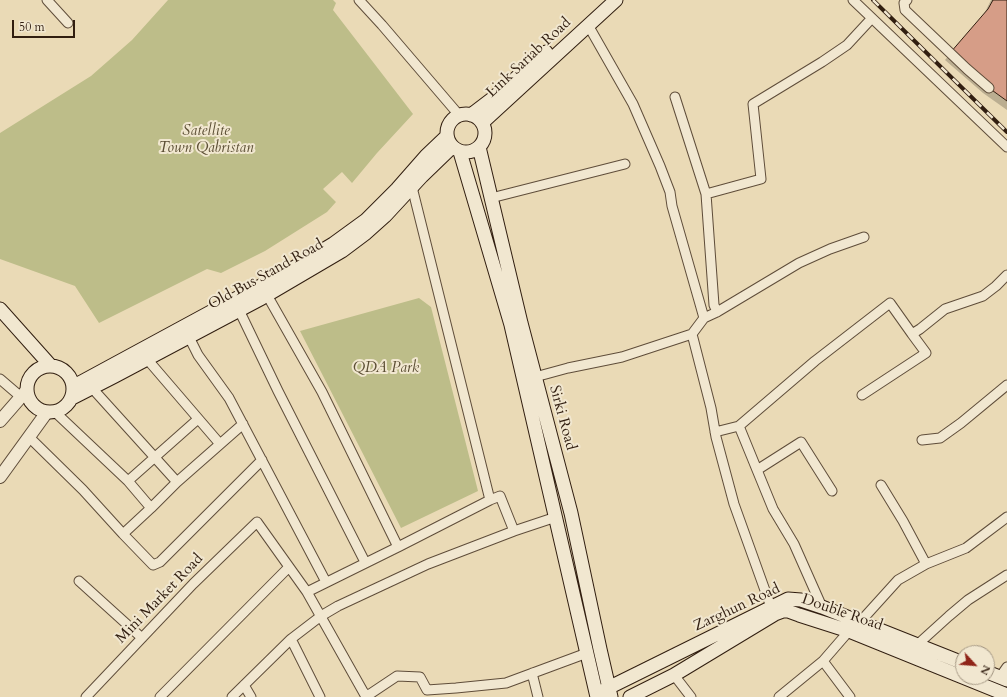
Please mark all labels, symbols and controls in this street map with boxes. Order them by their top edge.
scale bar [14,12,77,38]
street label: Link Sariab Road [483,14,575,102]
text: 50 m [19,19,45,35]
park label: Satellite Town Qabristan [158,123,254,158]
street label: Old Bus Stand Road [205,236,327,314]
park label: QDA Park [353,360,419,378]
street label: Sirki Road [545,384,579,452]
street label: Mini Market Road [113,550,207,648]
street label: Zarghun Road [691,580,783,636]
street label: Double Road [799,591,885,635]
north arrow [955,645,995,685]
text: N [977,662,994,678]

